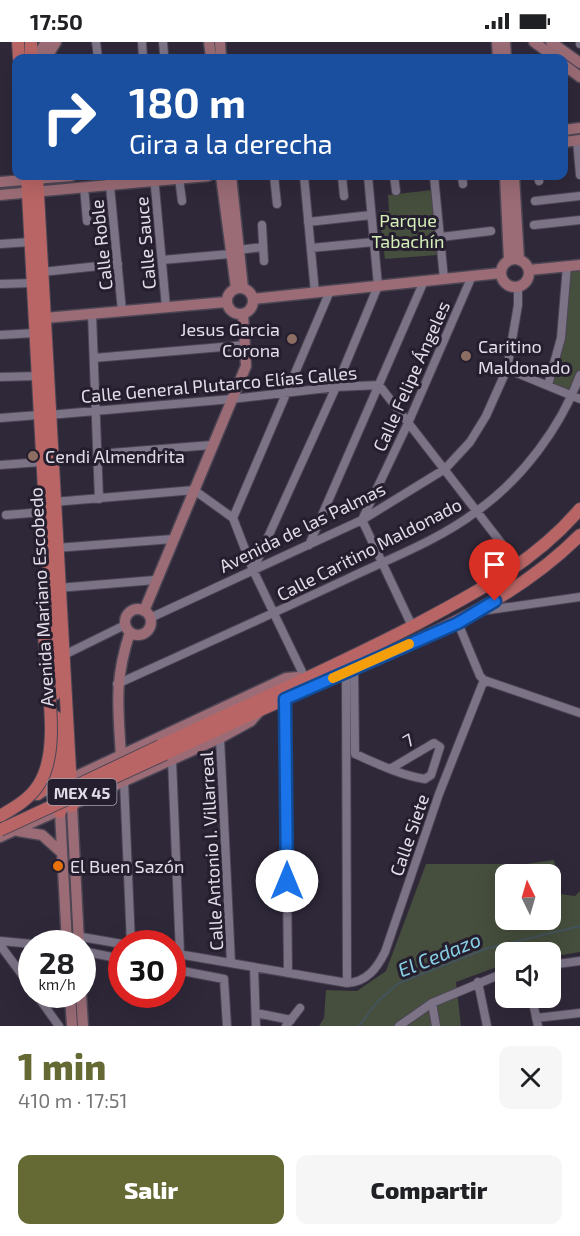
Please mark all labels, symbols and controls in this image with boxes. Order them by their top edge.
text: 17:50 [30,8,83,34]
text: 180 m [129,76,246,126]
icon: right [30,78,108,156]
text: Gira a la derecha [129,127,333,159]
street label: Calle Sauce [130,196,160,290]
street label: Calle Roble [85,199,117,291]
park label: Parque Tabachín [372,209,445,252]
street label: Calle Felipe Ángeles [368,297,454,455]
place label: Jesus Garcia Corona [180,318,280,361]
marker: Jesus Garcia Corona [285,332,299,346]
place label: Caritino Maldonado [478,335,570,378]
marker: Caritino Maldonado [459,349,473,363]
street label: Calle General Plutarco Elías Calles [80,361,358,407]
place label: Cendi Almendrita [45,445,185,467]
marker: Cendi Almendrita [26,449,40,463]
street label: Avenida de las Palmas [215,477,389,577]
street label: Avenida Mariano Escobedo [24,487,58,707]
street label: Calle Caritino Maldonado [273,493,465,605]
pin [469,539,520,601]
icon: arrive [478,548,511,581]
street label: 7 [398,728,418,752]
street label: Calle Antonio I. Villarreal [195,750,227,951]
road number: MEX 45 [48,779,116,805]
street label: Calle Siete [385,791,433,879]
position arrow [255,849,319,913]
place label: El Buen Sazón [70,855,184,877]
marker: El Buen Sazón [51,859,65,873]
north arrow [495,864,561,930]
map controls [495,864,561,1008]
water label: El Cedazo [394,927,484,981]
speed limit sign: 30 [108,930,186,1008]
button: sound [495,942,561,1008]
text: 28 [39,944,75,980]
text: km/h [38,975,76,993]
text: 1 min [18,1044,106,1087]
button: close [499,1046,562,1109]
text: 410 m · 17:51 [18,1088,128,1112]
button: Salir [18,1155,284,1224]
button: Compartir [296,1155,562,1224]

